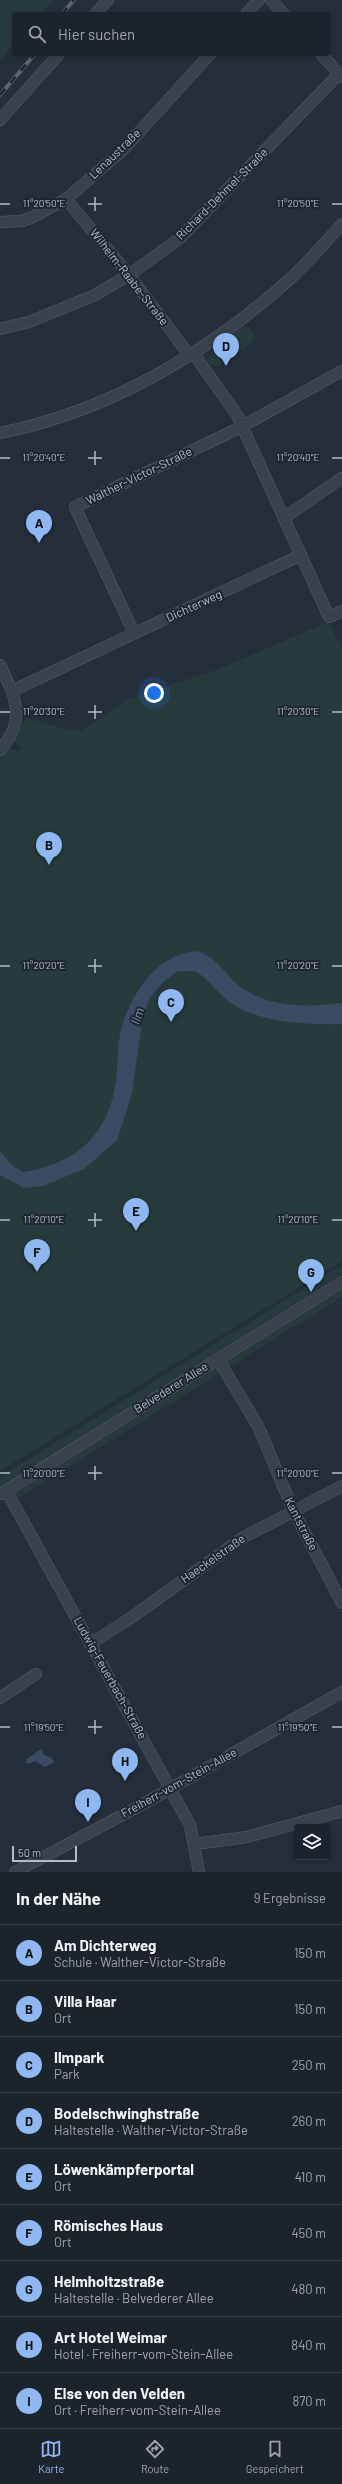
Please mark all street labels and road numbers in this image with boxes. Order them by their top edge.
street label: Lenaustraße [86,125,143,181]
street label: Richard-Dehmel-Straße [173,145,270,242]
street label: Wilhelm-Raabe-Straße [88,225,172,327]
street label: Walther-Victor-Straße [83,443,194,507]
street label: Dichterweg [164,586,224,624]
street label: Belvederer Allee [131,1359,210,1416]
street label: Kantstraße [282,1495,321,1553]
street label: Haeckelstraße [178,1531,247,1585]
street label: Ludwig-Feuerbach-Straße [71,1614,150,1741]
street label: Freiherr-vom-Stein-Allee [118,1744,239,1820]

